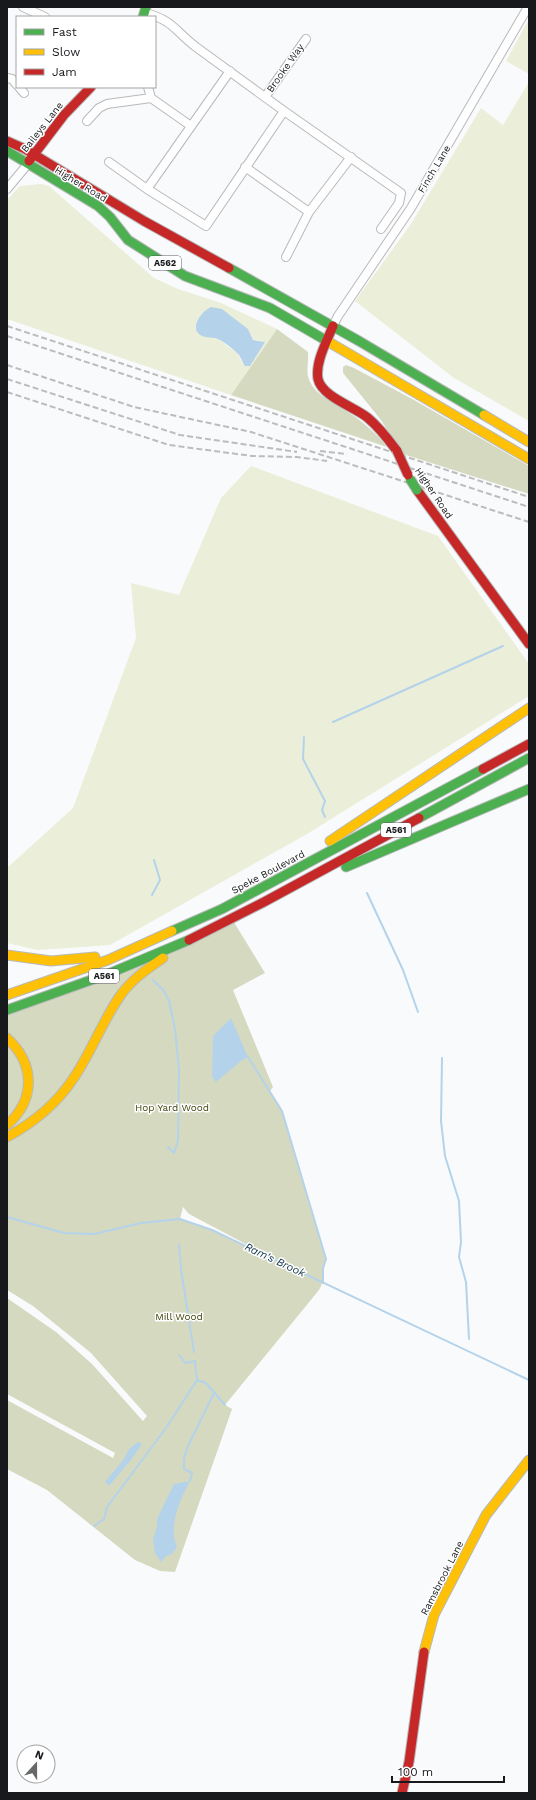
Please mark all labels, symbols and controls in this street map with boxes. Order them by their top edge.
legend [16,16,156,88]
text: Fast [52,25,77,39]
street label: Brooke Way [264,41,306,94]
text: Slow [52,45,80,59]
text: Jam [52,65,77,79]
street label: Baileys Lane [19,99,65,154]
street label: Finch Lane [415,143,453,195]
street label: Higher Road [53,164,109,204]
road number: A562 [149,256,181,270]
street label: Higher Road [413,465,455,521]
road number: A561 [381,823,411,837]
street label: Speke Boulevard [229,848,307,896]
road number: A561 [89,969,119,983]
park label: Hop Yard Wood [135,1102,209,1113]
water label: Ram's Brook [243,1240,308,1280]
park label: Mill Wood [155,1311,203,1322]
street label: Ramsbrook Lane [419,1539,466,1617]
north arrow [16,1744,56,1784]
text: N [33,1748,46,1763]
scale bar [392,1758,504,1784]
text: 100 m [398,1765,433,1779]

